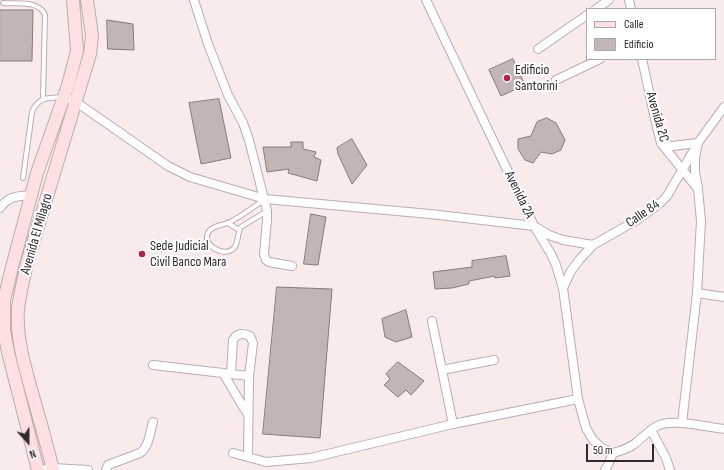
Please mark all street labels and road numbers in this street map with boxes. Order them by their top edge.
street label: Avenida 2C [642,90,672,144]
street label: Avenida 2A [500,169,538,221]
street label: Avenida El Milagro [17,192,57,276]
street label: Calle 84 [623,196,663,232]

